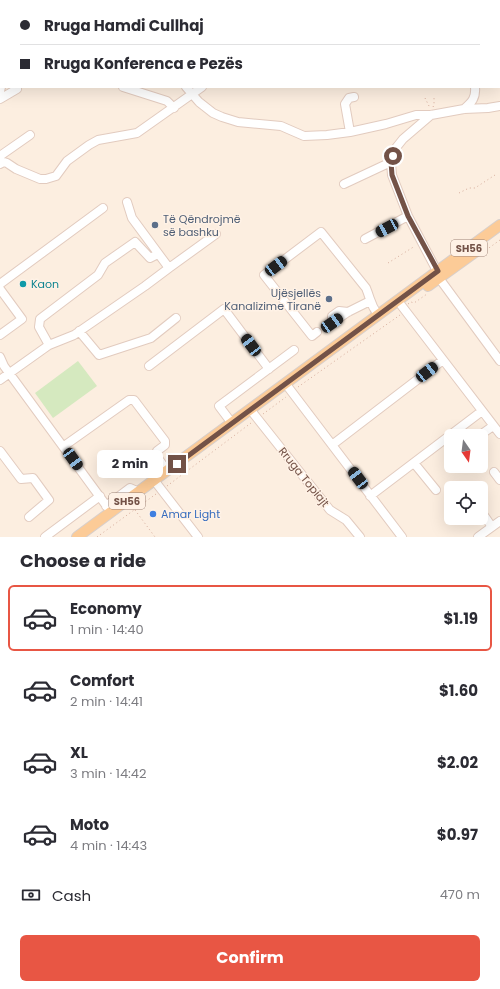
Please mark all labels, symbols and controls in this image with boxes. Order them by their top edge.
text: Rruga Hamdi Cullhaj [44,15,204,36]
text: Rruga Konferenca e Pezës [44,53,243,74]
route start [384,147,402,165]
place label: Të Qëndrojmë së bashku [163,211,241,240]
car [374,217,400,239]
marker: Të Qëndrojmë së bashku [150,220,160,230]
road number: SH56 [451,240,487,256]
car [263,254,289,278]
place label: Kaon [31,276,59,292]
marker: Kaon [18,279,28,289]
place label: Ujësjellës Kanalizime Tiranë [224,285,321,314]
marker: Ujësjellës Kanalizime Tiranë [324,294,334,304]
car [319,311,345,335]
car [239,332,263,358]
car [414,360,440,384]
north arrow [444,429,488,473]
map controls [444,429,488,525]
street label: Rruga Topiajt [275,444,333,510]
car [61,446,85,472]
callout: 2 min [97,450,163,478]
text: 2 min [112,454,148,473]
route end [168,455,186,473]
car [346,465,370,491]
button: locate [444,481,488,525]
road number: SH56 [109,493,145,509]
place label: Amar Light [161,506,220,522]
marker: Amar Light [148,509,158,519]
text: Choose a ride [20,548,146,573]
text: Economy [70,598,142,619]
icon: car [22,600,58,636]
text: $1.19 [443,608,478,629]
text: 1 min · 14:40 [70,620,144,639]
text: Comfort [70,670,134,691]
icon: car [22,672,58,708]
text: $1.60 [439,680,478,701]
text: 2 min · 14:41 [70,692,143,711]
text: XL [70,742,88,763]
icon: car [22,744,58,780]
text: $2.02 [437,752,478,773]
text: 3 min · 14:42 [70,764,147,783]
text: Moto [70,814,109,835]
icon: car [22,816,58,852]
text: $0.97 [437,824,478,845]
text: 4 min · 14:43 [70,836,147,855]
icon: cash [20,884,42,906]
text: Cash [52,885,91,906]
text: 470 m [440,885,480,904]
button: Confirm [20,935,480,981]

